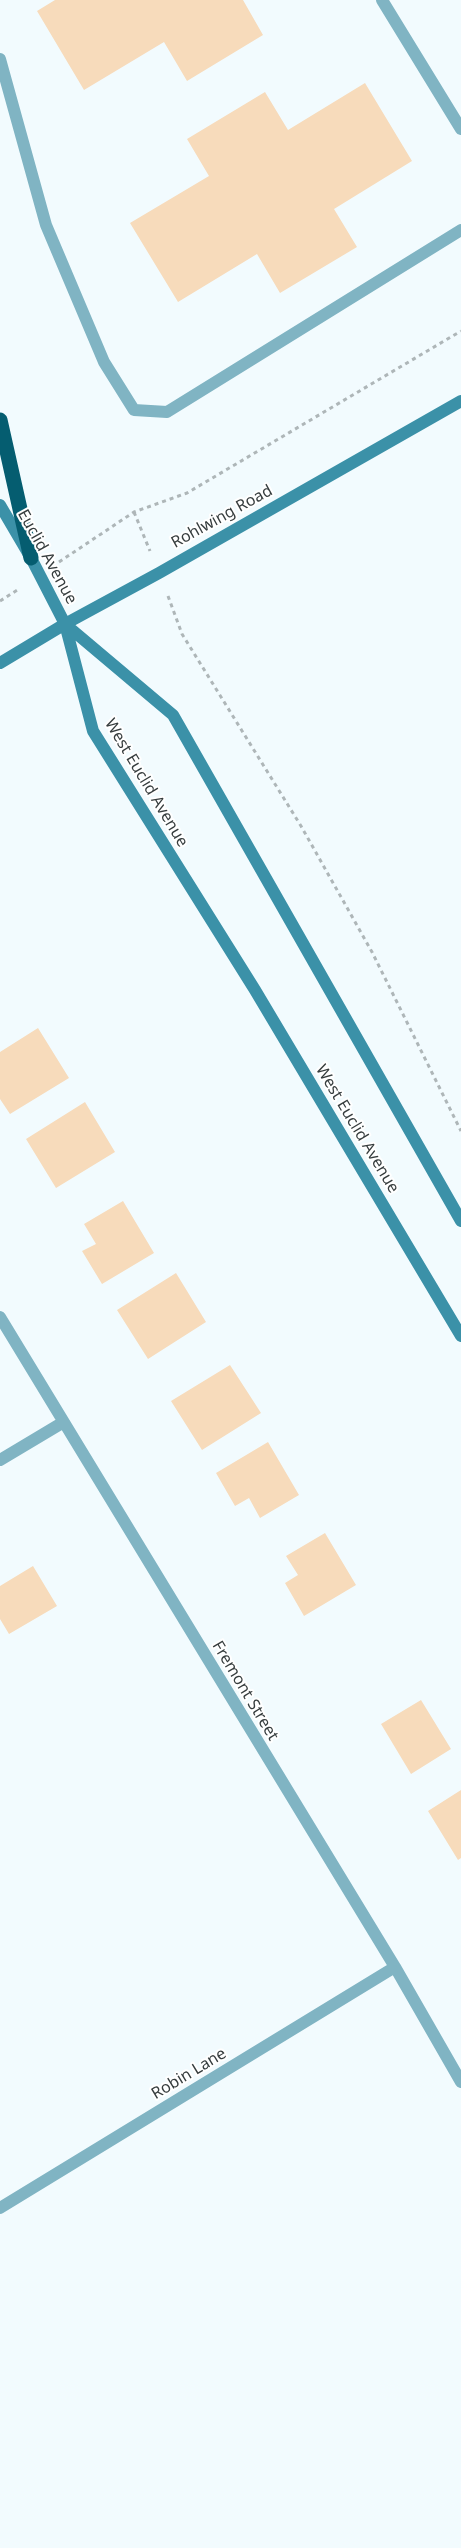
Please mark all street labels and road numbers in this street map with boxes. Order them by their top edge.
street label: Rohlwing Road [168,481,276,553]
street label: Euclid Avenue [13,506,81,608]
street label: West Euclid Avenue [100,715,192,851]
street label: West Euclid Avenue [311,1061,403,1197]
street label: Fremont Street [208,1638,282,1744]
street label: Robin Lane [148,2044,230,2104]

